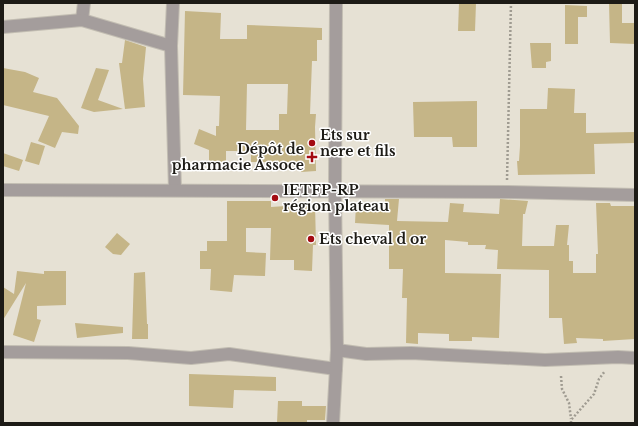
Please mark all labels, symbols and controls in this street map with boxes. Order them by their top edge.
place label: Ets sur nere et fils [320,126,396,160]
marker: Ets sur nere et fils [307,138,317,148]
place label: Dépôt de pharmacie Assoce [172,140,304,174]
marker: Dépôt de pharmacie Assoce [307,152,317,162]
place label: IETFP-RP région plateau [283,181,389,215]
marker: IETFP-RP région plateau [270,193,280,203]
place label: Ets cheval d or [319,230,426,248]
marker: Ets cheval d or [306,234,316,244]

